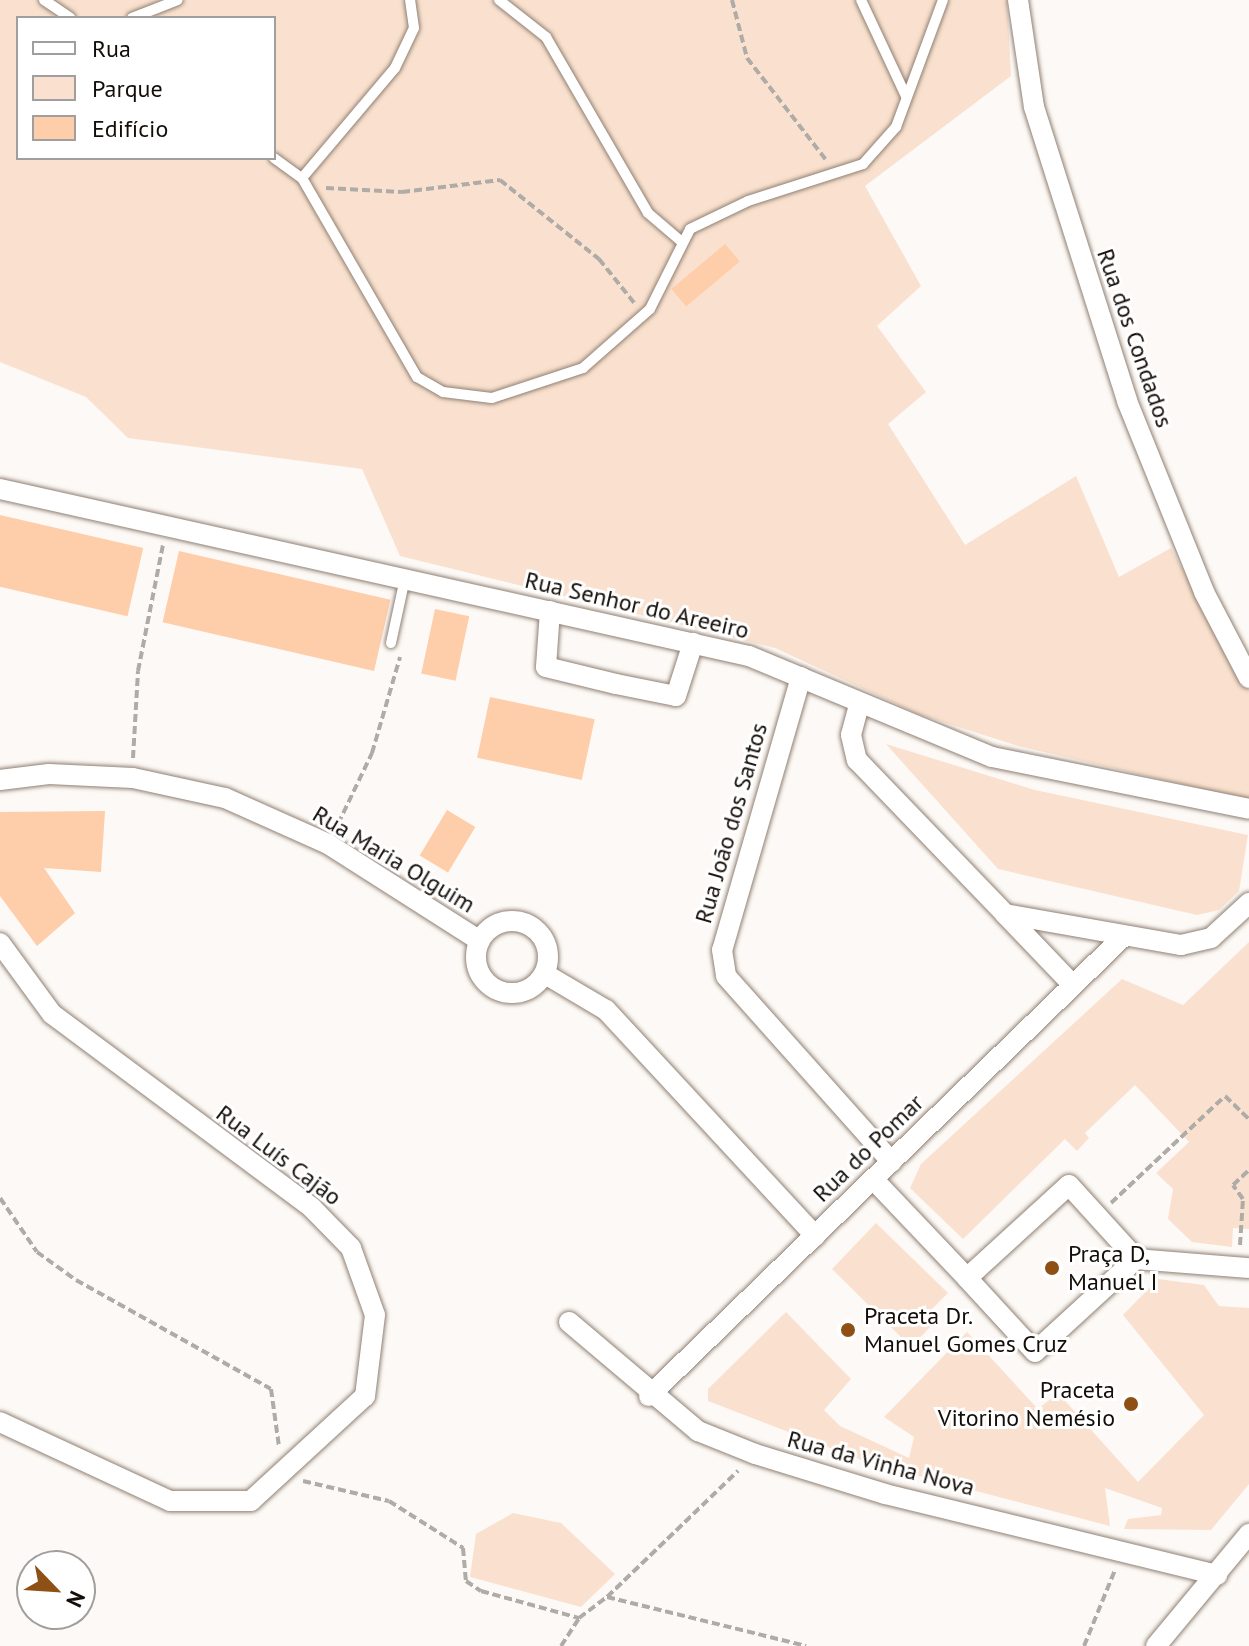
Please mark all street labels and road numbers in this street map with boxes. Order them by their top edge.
street label: Rua dos Condados [1091,245,1179,431]
street label: Rua Senhor do Areeiro [522,565,752,645]
street label: Rua João dos Santos [689,719,773,927]
street label: Rua Maria Olguim [308,799,480,919]
street label: Rua do Pomar [807,1088,929,1208]
street label: Rua Luís Cajão [211,1099,347,1211]
street label: Rua da Vinha Nova [784,1424,978,1502]

